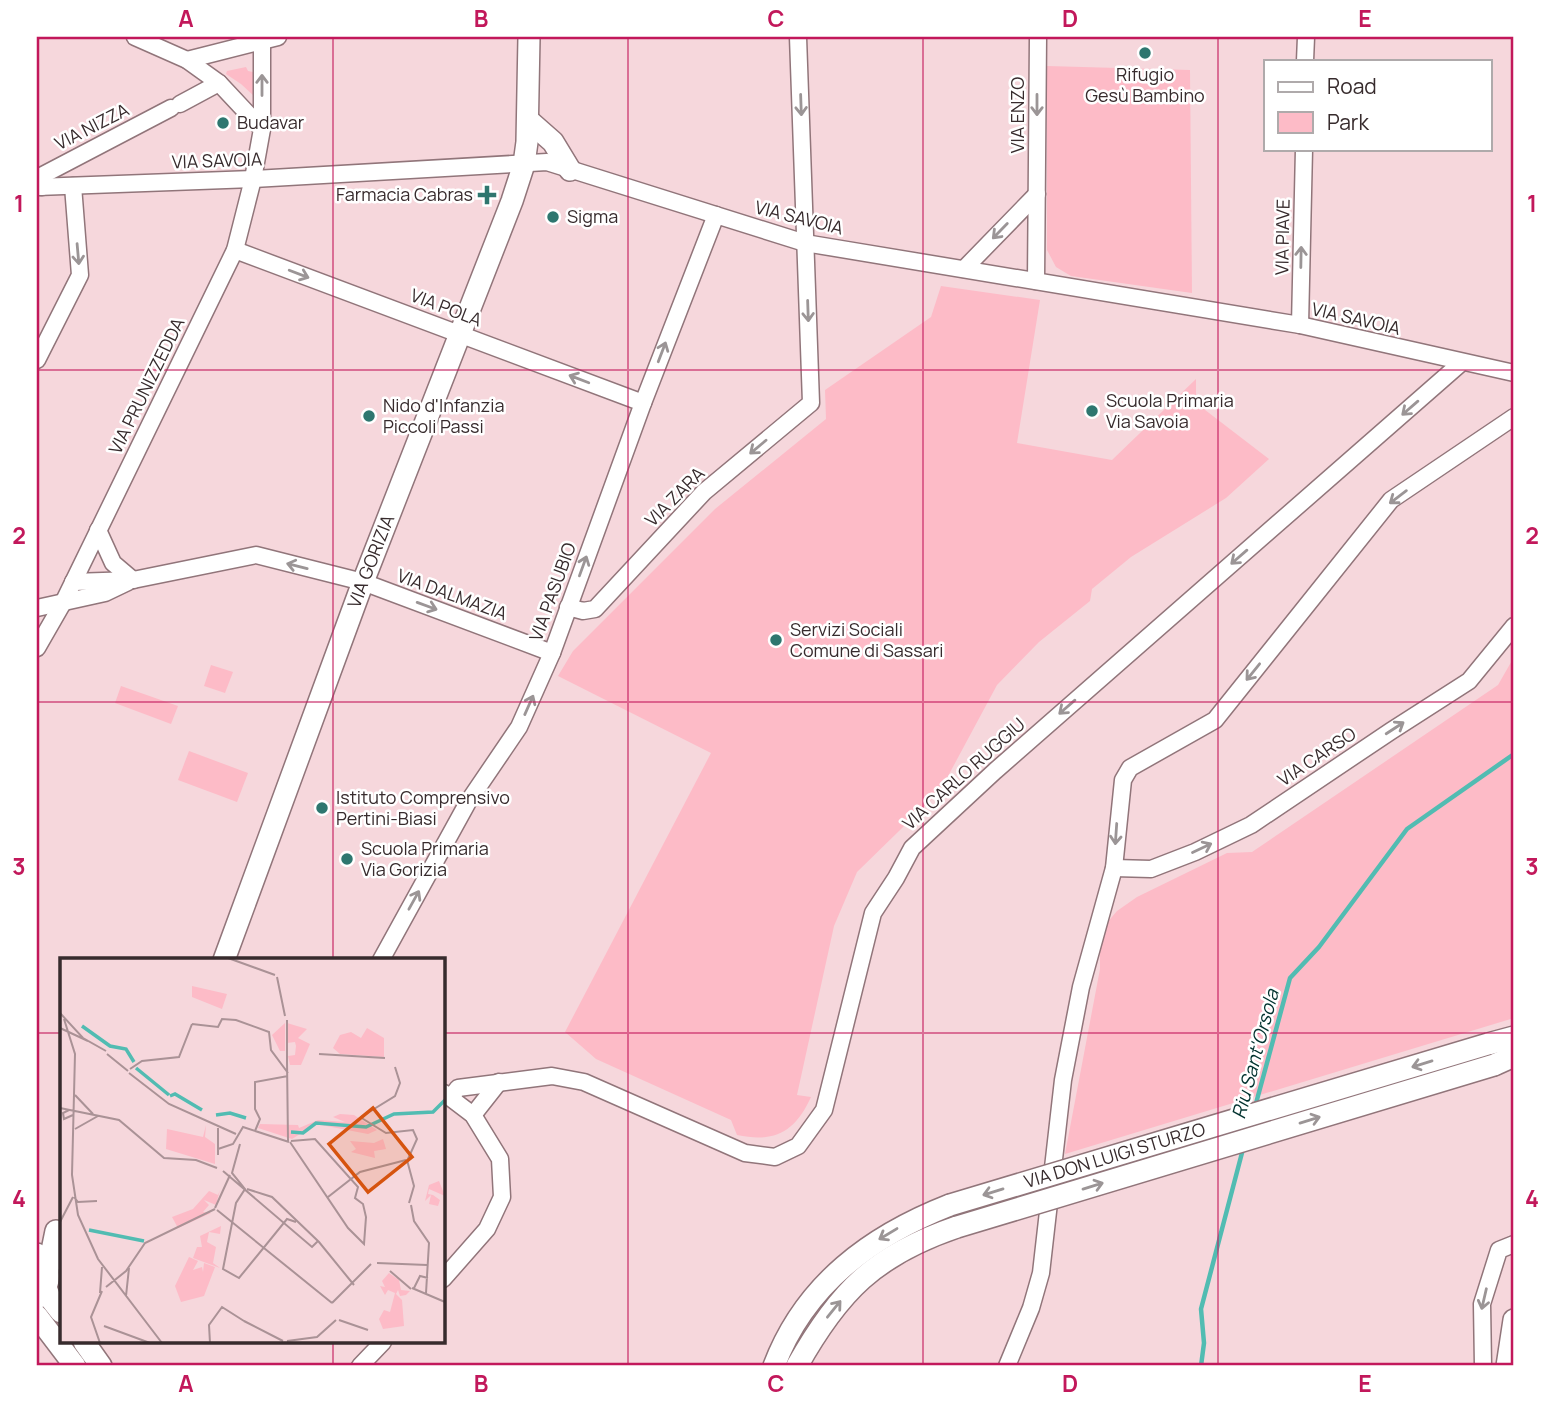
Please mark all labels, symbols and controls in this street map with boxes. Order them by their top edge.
text: A [178,2,194,34]
text: B [474,2,488,34]
text: C [768,2,785,34]
text: D [1062,2,1078,34]
text: E [1358,2,1372,34]
marker: Rifugio Gesù Bambino [1137,45,1153,61]
legend [1264,60,1492,150]
place label: Rifugio Gesù Bambino [1085,62,1205,107]
text: Road [1327,72,1377,100]
one-way arrow [255,74,269,97]
street label: VIA ENZO [1005,77,1029,153]
one-way arrow [794,93,807,116]
one-way arrow [1031,93,1044,116]
street label: VIA NIZZA [50,97,133,155]
text: Park [1327,108,1369,136]
place label: Budavar [237,110,305,134]
marker: Budavar [215,115,231,131]
street label: VIA SAVOIA [171,146,263,174]
place label: Farmacia Cabras [336,182,473,206]
text: 1 [14,187,24,219]
marker: Farmacia Cabras [479,187,495,203]
text: 1 [1527,187,1537,219]
street label: VIA SAVOIA [752,194,847,240]
street label: VIA PIAVE [1269,199,1295,275]
place label: Sigma [567,204,618,228]
marker: Sigma [545,209,561,225]
one-way arrow [992,222,1009,239]
one-way arrow [72,242,85,265]
one-way arrow [1295,246,1308,269]
one-way arrow [287,268,309,281]
street label: VIA POLA [407,283,486,332]
street label: VIA SAVOIA [1309,296,1404,340]
one-way arrow [801,299,814,322]
street label: VIA PRUNIZZEDDA [103,313,190,458]
one-way arrow [657,342,670,364]
one-way arrow [568,371,590,384]
place label: Scuola Primaria Via Savoia [1106,388,1234,433]
place label: Nido d'Infanzia Piccoli Passi [383,393,504,438]
one-way arrow [1402,399,1419,416]
marker: Scuola Primaria Via Savoia [1084,403,1100,419]
marker: Nido d'Infanzia Piccoli Passi [361,408,377,424]
one-way arrow [750,439,768,454]
street label: VIA ZARA [639,461,710,531]
one-way arrow [1388,489,1407,504]
street label: VIA GORIZIA [342,510,399,611]
text: 2 [12,519,26,551]
text: 2 [1525,519,1539,551]
street label: VIA PASUBIO [523,539,581,644]
one-way arrow [1230,549,1248,565]
one-way arrow [578,555,591,577]
one-way arrow [286,559,309,572]
street label: VIA DALMAZIA [394,563,511,625]
one-way arrow [415,601,437,614]
place label: Servizi Sociali Comune di Sassari [790,617,943,662]
marker: Servizi Sociali Comune di Sassari [768,632,784,648]
one-way arrow [1245,662,1260,680]
one-way arrow [523,694,536,716]
one-way arrow [1059,699,1077,715]
street label: VIA CARLO RUGGIU [897,712,1030,835]
street label: VIA CARSO [1273,721,1360,791]
one-way arrow [1385,721,1404,735]
place label: Istituto Comprensivo Pertini-Biasi [336,785,510,830]
marker: Istituto Comprensivo Pertini-Biasi [314,800,330,816]
one-way arrow [1109,822,1122,845]
place label: Scuola Primaria Via Gorizia [361,836,489,881]
one-way arrow [1191,841,1212,854]
text: 3 [12,850,26,882]
text: 3 [1525,850,1539,882]
marker: Scuola Primaria Via Gorizia [339,851,355,867]
one-way arrow [407,891,421,911]
inset map [60,958,444,1344]
water label: Riu Sant'Orsola [1225,985,1285,1122]
one-way arrow [1412,1058,1434,1071]
one-way arrow [1299,1113,1321,1126]
street label: VIA DON LUIGI STURZO [1021,1116,1208,1193]
one-way arrow [1081,1179,1103,1192]
text: 4 [12,1182,26,1214]
text: 4 [1525,1182,1539,1214]
one-way arrow [982,1187,1004,1200]
one-way arrow [878,1227,898,1241]
one-way arrow [1477,1287,1491,1310]
one-way arrow [826,1300,842,1318]
text: A [178,1367,194,1399]
text: B [474,1367,488,1399]
text: C [768,1367,785,1399]
text: D [1062,1367,1078,1399]
text: E [1358,1367,1372,1399]

